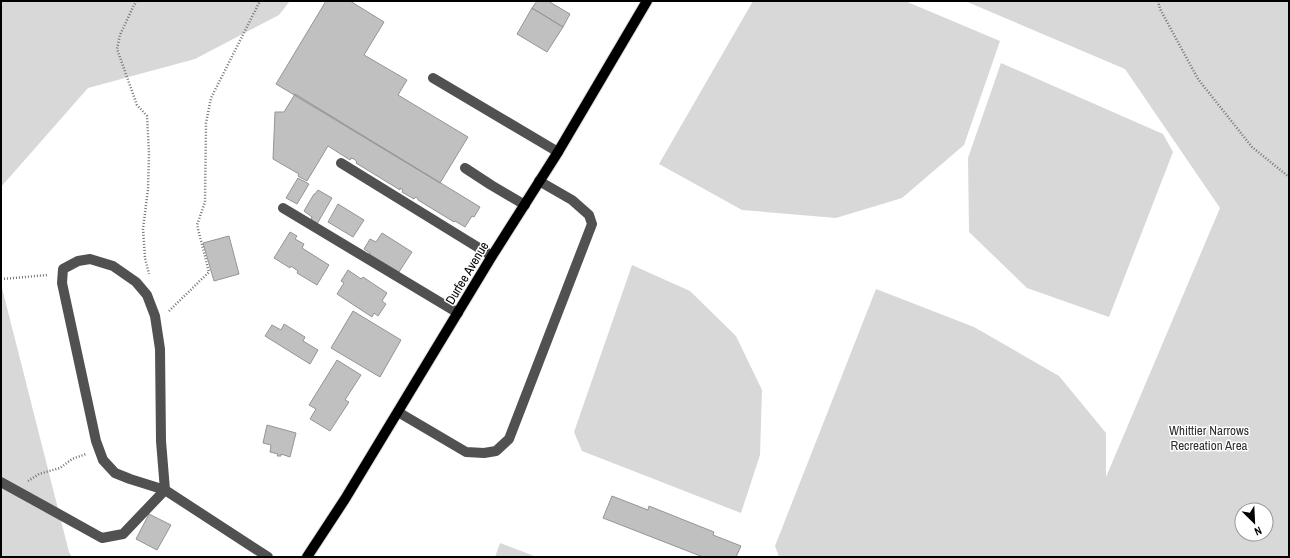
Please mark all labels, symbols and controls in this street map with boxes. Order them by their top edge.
street label: Durfee Avenue [442,238,492,308]
park label: Whittier Narrows Recreation Area [1169,422,1249,454]
north arrow [1234,502,1274,542]
text: N [1252,523,1264,539]

